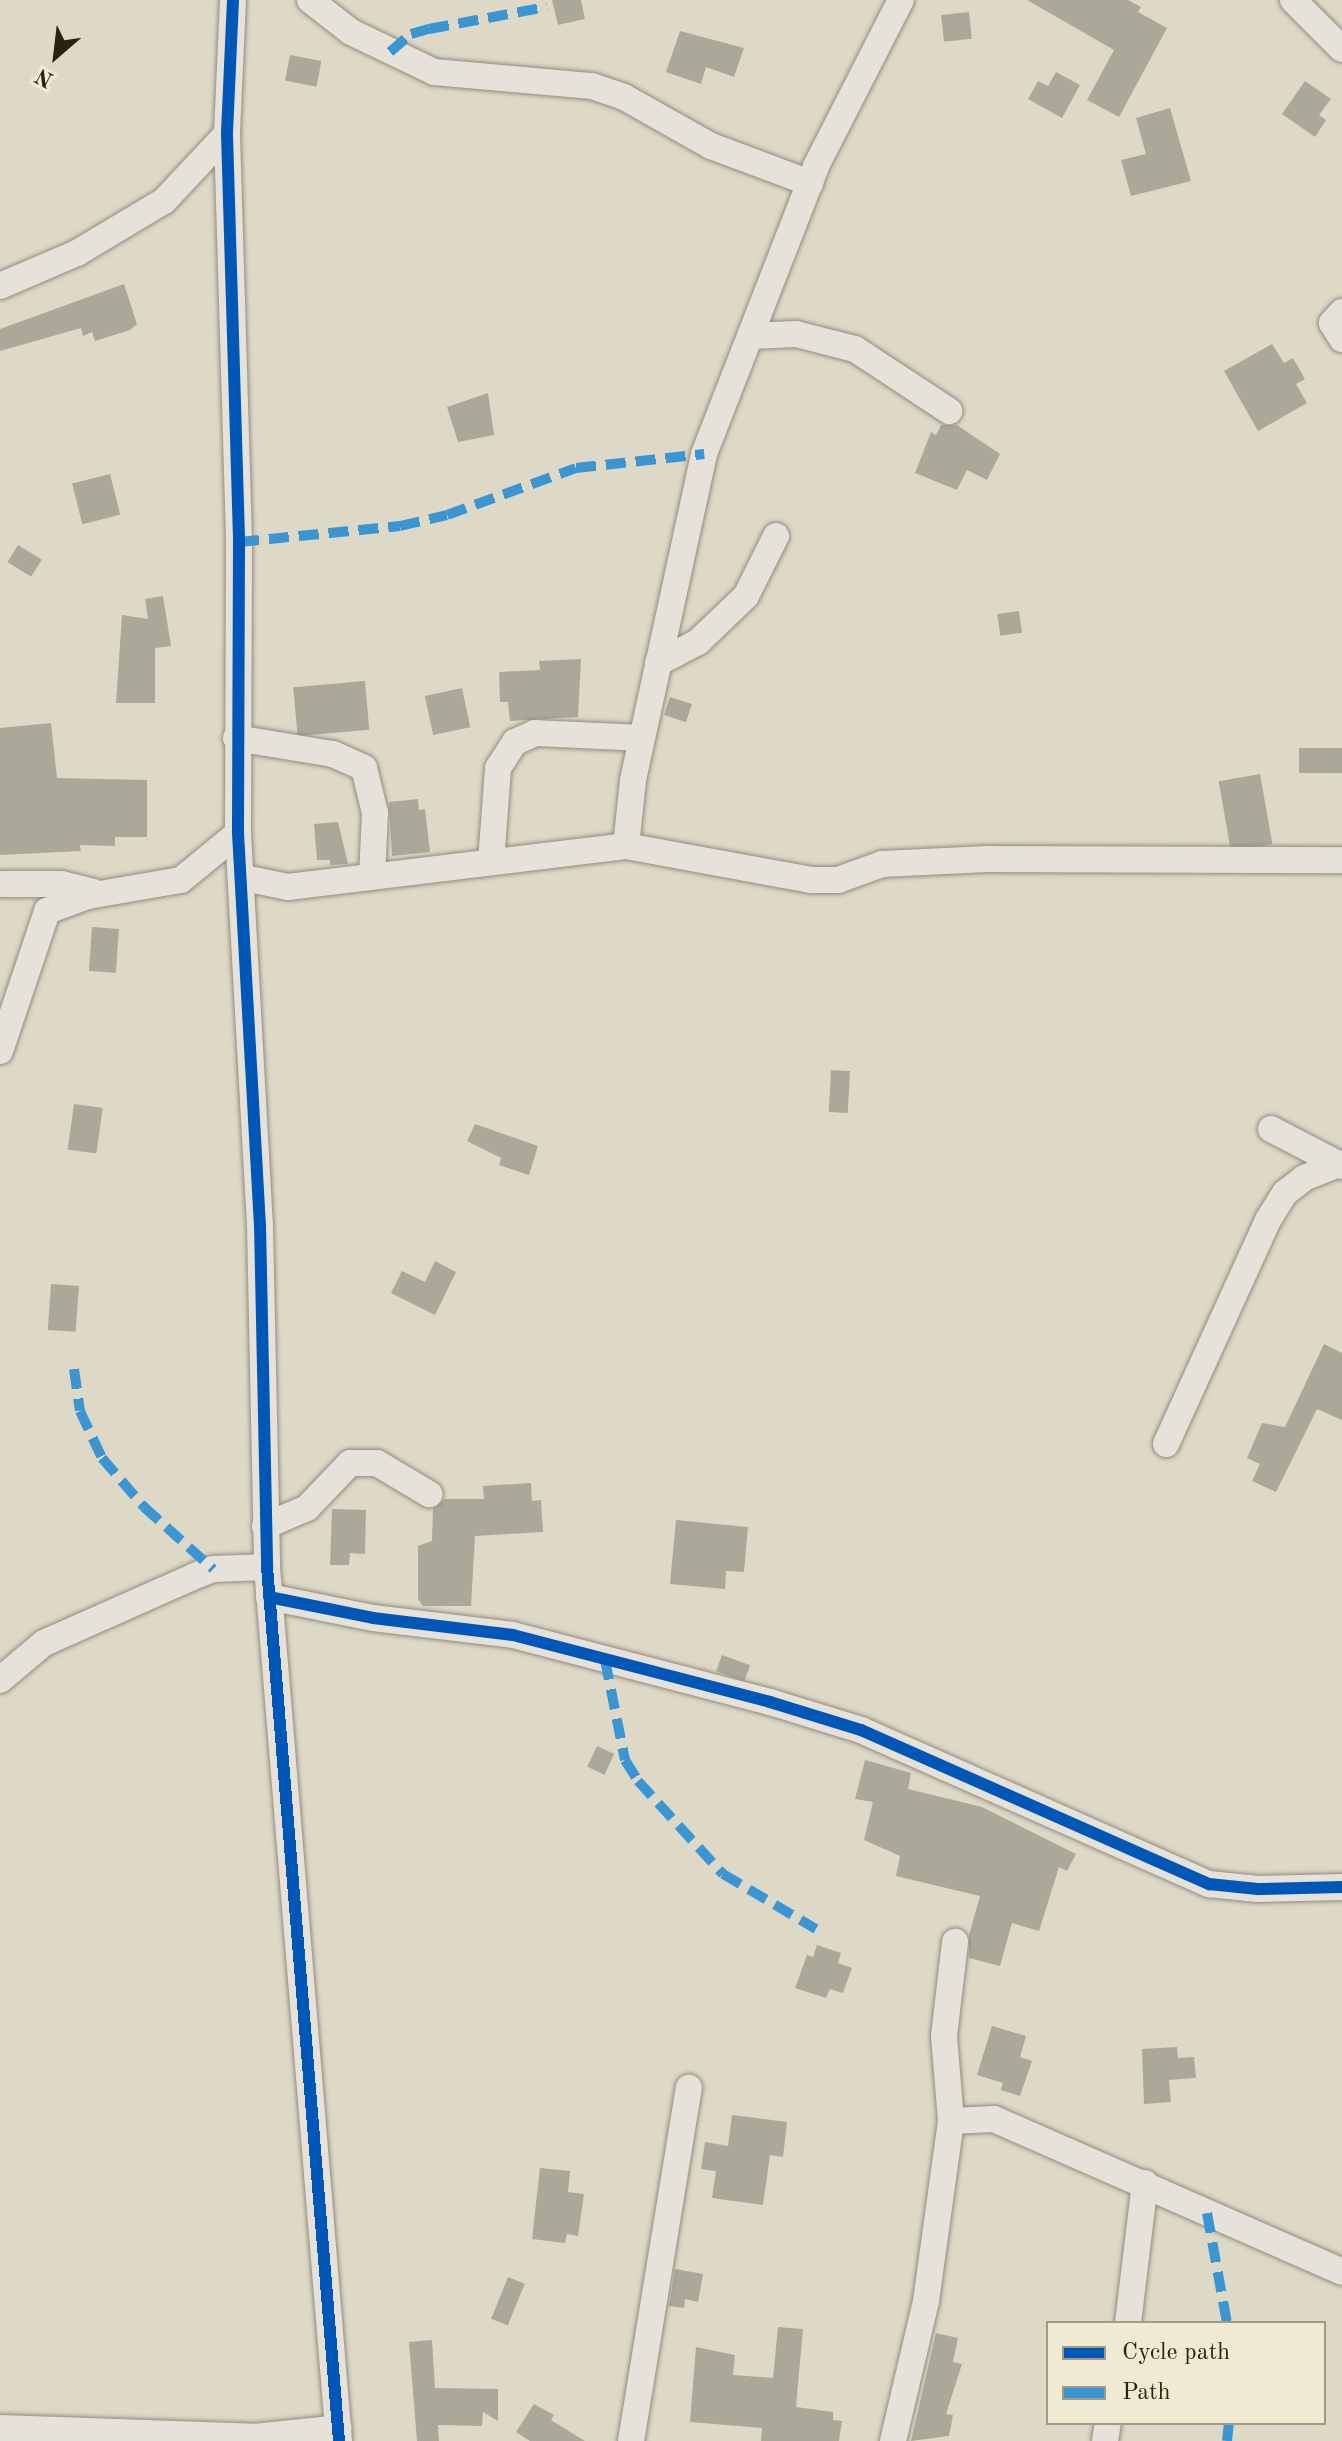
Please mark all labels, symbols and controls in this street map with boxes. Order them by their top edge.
north arrow [16,16,96,96]
text: N [32,64,57,91]
legend [1046,2321,1326,2425]
text: Cycle path [1122,2341,1230,2365]
text: Path [1122,2381,1171,2405]

